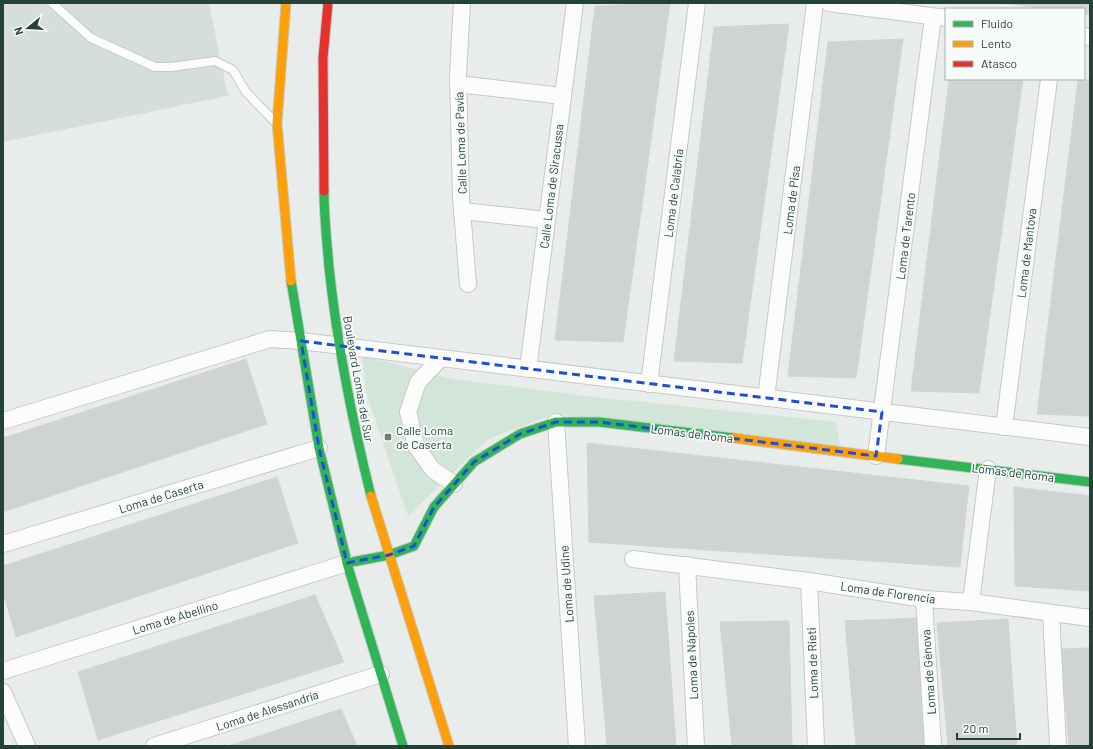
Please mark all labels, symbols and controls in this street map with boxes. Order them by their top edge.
north arrow [8,8,48,48]
legend [945,8,1085,80]
text: Fluido [981,16,1013,30]
text: N [11,26,25,37]
text: Lento [981,36,1011,50]
text: Atasco [981,56,1017,70]
street label: Calle Loma de Pavía [451,92,469,194]
street label: Calle Loma de Siracussa [536,123,566,249]
street label: Loma de Calabria [661,148,685,238]
street label: Loma de Pisa [780,165,802,235]
street label: Loma de Tarento [893,192,917,280]
street label: Loma de Mantova [1014,207,1038,299]
street label: Boulevard Lomas del Sur [341,315,377,444]
street label: Lomas de Roma [650,421,734,445]
place label: Calle Loma de Caserta [396,423,453,451]
marker: Calle Loma de Caserta [383,432,393,442]
street label: Lomas de Roma [971,460,1055,484]
street label: Loma de Caserta [117,476,205,516]
street label: Loma de Udine [556,545,576,623]
street label: Loma de Florencia [840,578,936,606]
street label: Loma de Abellino [130,597,220,637]
street label: Loma de Nápoles [682,610,700,700]
street label: Loma de Rieti [804,627,820,699]
street label: Loma de Génova [918,629,938,715]
street label: Loma de Alessandría [214,687,320,733]
scale bar [957,715,1020,741]
text: 20 m [963,721,989,735]

